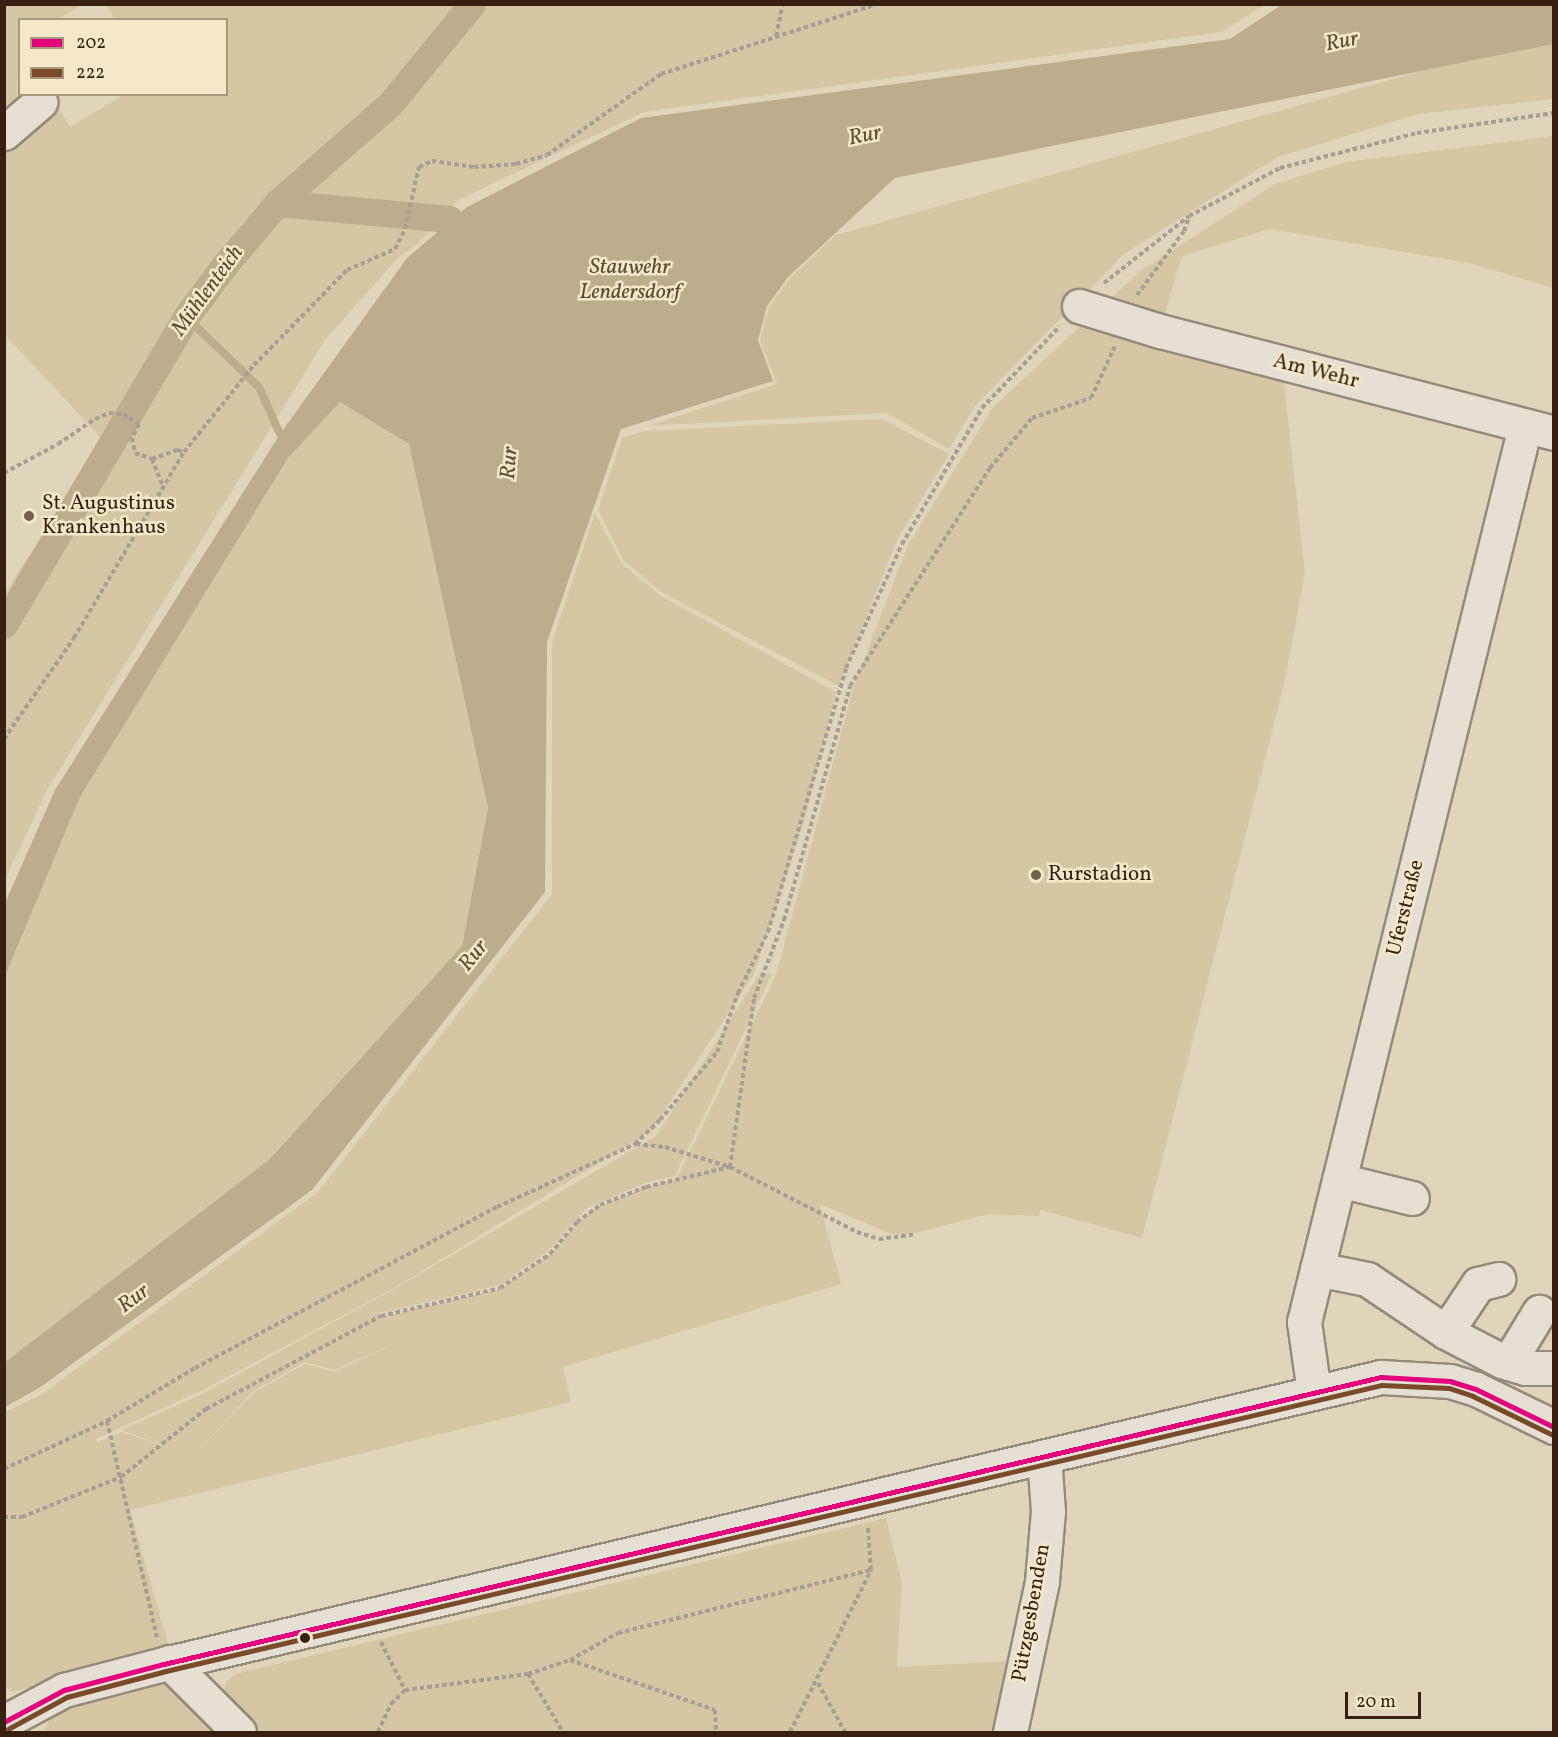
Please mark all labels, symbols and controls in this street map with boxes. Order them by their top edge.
legend [18,18,228,96]
water label: Rur [1323,26,1361,58]
text: 202 [76,31,106,56]
text: 222 [76,61,105,86]
water label: Rur [846,120,884,152]
water label: Mühlenteich [166,241,250,341]
water label: Stauwehr Lendersdorf [579,254,681,306]
street label: Am Wehr [1270,349,1362,395]
water label: Rur [495,445,525,481]
place label: St. Augustinus Krankenhaus [42,491,175,541]
marker: St. Augustinus Krankenhaus [20,507,38,525]
street label: Uferstraße [1382,857,1430,959]
place label: Rurstadion [1048,862,1152,888]
marker: Rurstadion [1029,868,1043,882]
water label: Rur [453,935,495,977]
water label: Rur [113,1279,155,1319]
street label: Pützgesbenden [1007,1542,1057,1684]
unlabelled marker [299,1632,311,1644]
scale bar [1348,1680,1424,1718]
text: 20 m [1356,1690,1396,1715]

